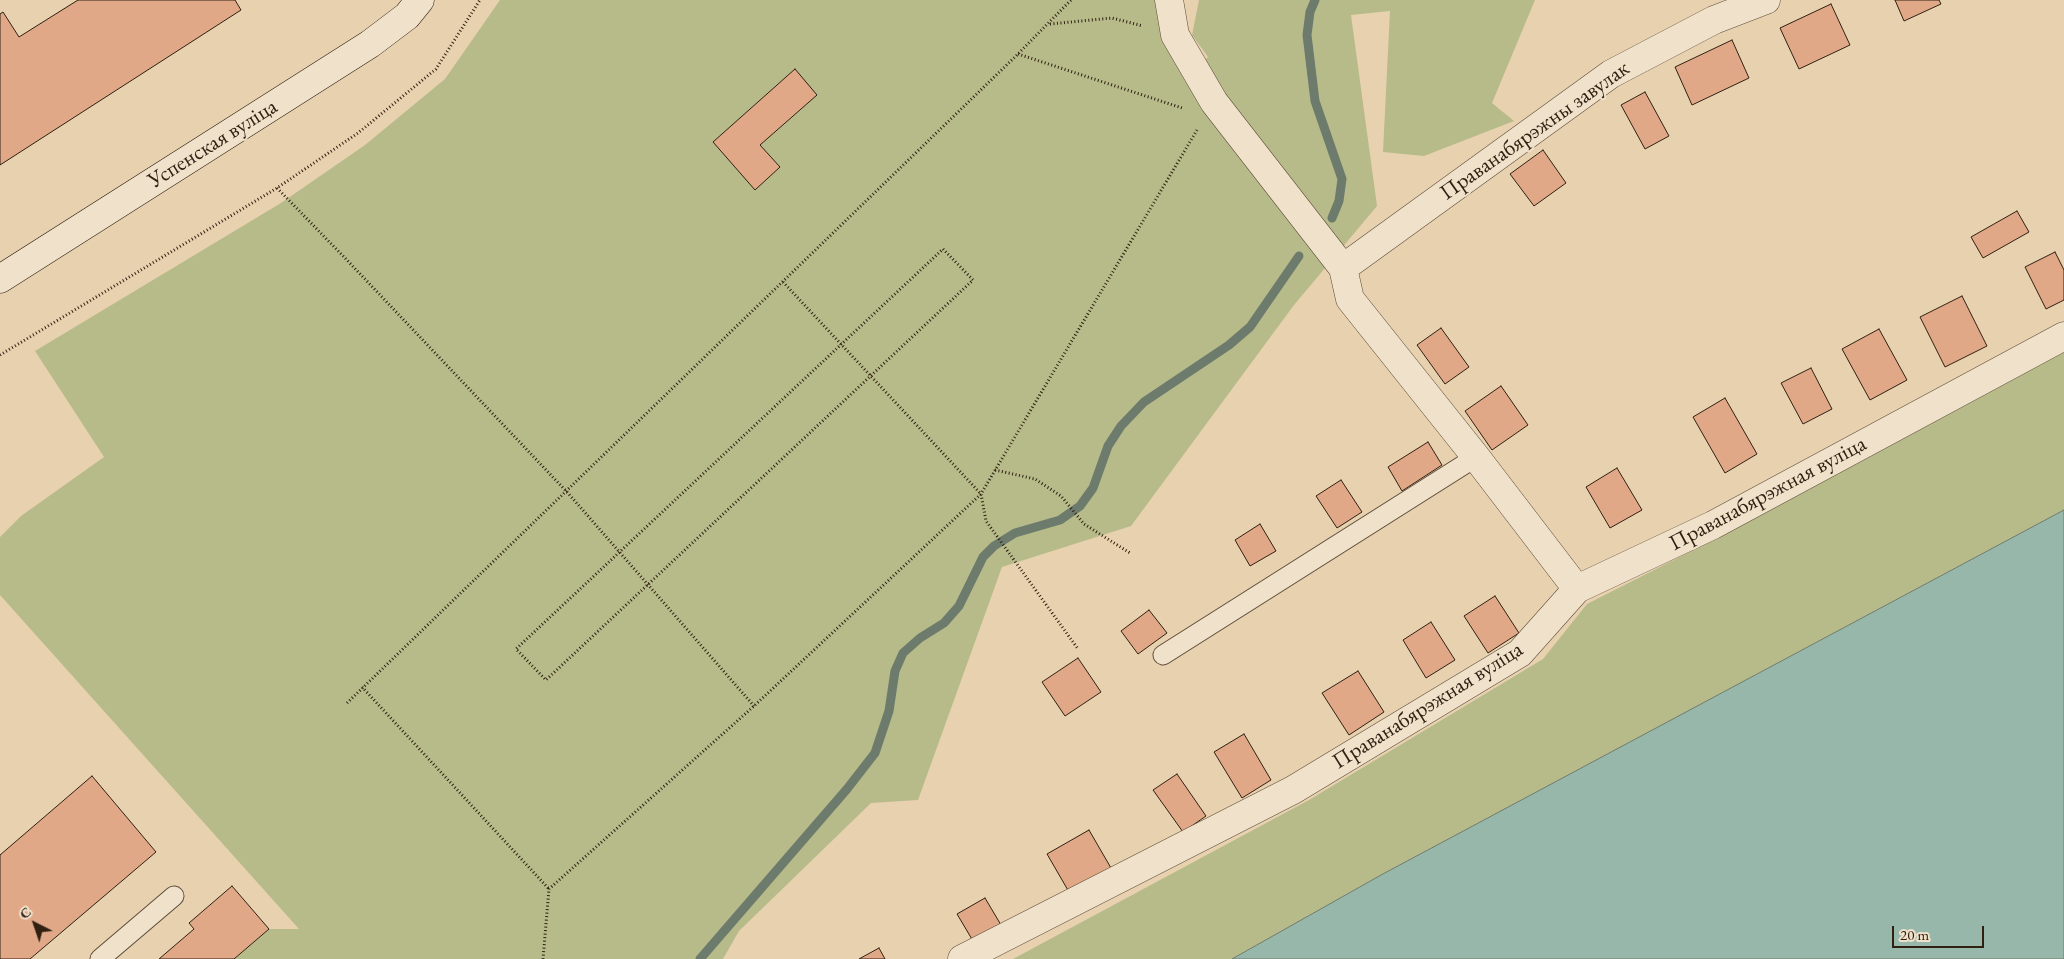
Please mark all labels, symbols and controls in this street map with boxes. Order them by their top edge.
street label: Праванабярэжны завулак [1435,56,1635,206]
street label: Успенская вуліца [143,94,283,194]
street label: Праванабярэжная вуліца [1665,431,1871,557]
street label: Праванабярэжная вуліца [1328,637,1528,775]
north arrow [10,899,60,949]
text: С [16,903,35,923]
scale bar [1894,916,1986,948]
text: 20 m [1900,925,1929,944]

